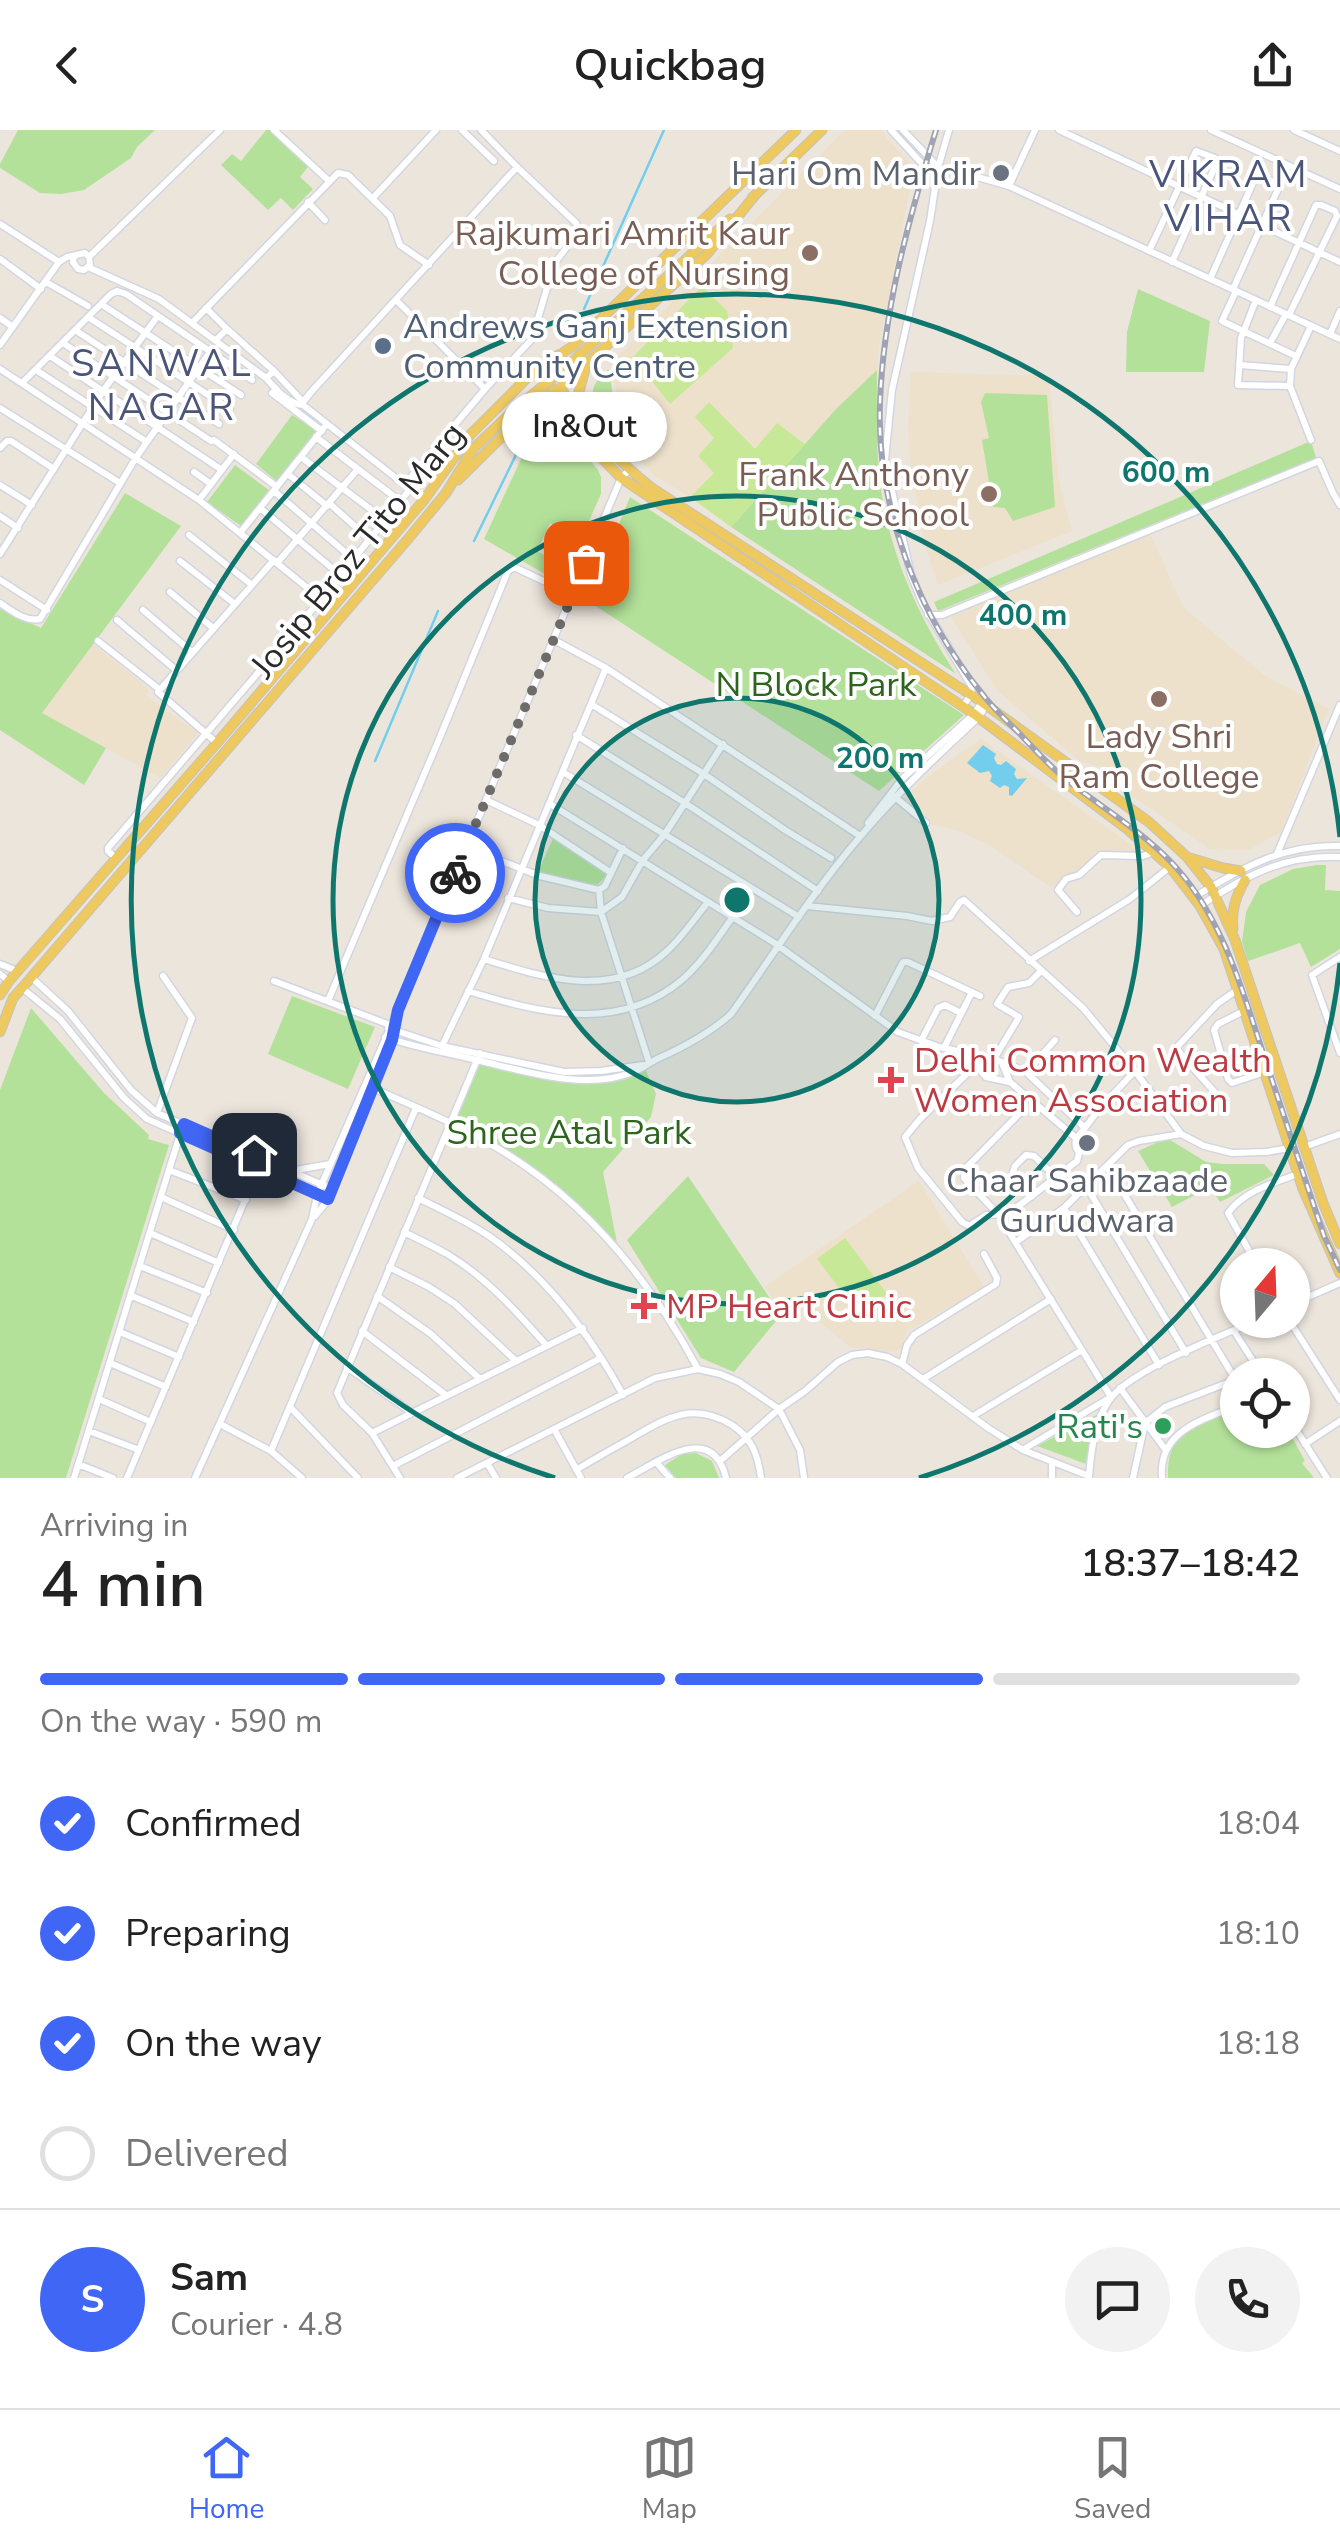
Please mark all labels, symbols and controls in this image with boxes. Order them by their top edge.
text: Quickbag [573,35,767,96]
icon: back [40,38,95,93]
icon: share [1245,38,1300,93]
district label: VIKRAM VIHAR [1148,149,1309,244]
place label: Hari Om Mandir [731,150,981,197]
marker: Hari Om Mandir [990,162,1012,184]
place label: Rajkumari Amrit Kaur College of Nursing [455,210,790,297]
marker: Rajkumari Amrit Kaur College of Nursing [799,242,821,264]
place label: Andrews Ganj Extension Community Centre [403,303,789,390]
marker: Andrews Ganj Extension Community Centre [372,335,394,357]
district label: SANWAL NAGAR [71,338,253,433]
callout: In&Out [504,393,668,463]
text: In&Out [532,405,637,448]
street label: Josip Broz Tito Marg [239,412,476,689]
place label: Frank Anthony Public School [738,451,970,538]
text: 600 m [1122,452,1210,493]
marker: Frank Anthony Public School [978,483,1000,505]
pin [544,521,629,606]
icon: bag [559,536,614,591]
text: 400 m [979,595,1067,636]
park label: N Block Park [716,661,917,708]
marker: Lady Shri Ram College [1148,688,1170,710]
place label: Lady Shri Ram College [1059,713,1259,800]
text: 200 m [836,738,924,779]
courier [405,823,505,923]
icon: bike [428,846,483,901]
centre of rings [719,882,755,918]
place label: Delhi Common Wealth Women Association [914,1037,1272,1124]
marker: Delhi Common Wealth Women Association [878,1067,904,1093]
park label: Shree Atal Park [446,1109,692,1156]
pin [212,1113,297,1198]
icon: home [227,1128,282,1183]
marker: Chaar Sahibzaade Gurudwara [1076,1132,1098,1154]
place label: Chaar Sahibzaade Gurudwara [946,1157,1228,1244]
north arrow [1220,1248,1310,1338]
map controls [1220,1248,1310,1448]
place label: MP Heart Clinic [666,1283,912,1330]
marker: MP Heart Clinic [631,1293,657,1319]
button: locate [1220,1358,1310,1448]
place label: Rati's [1056,1403,1143,1450]
marker: Rati's [1152,1415,1174,1437]
text: Arriving in [40,1504,188,1547]
text: 18:37–18:42 [1081,1538,1300,1589]
text: 4 min [40,1540,206,1629]
text: On the way · 590 m [40,1700,322,1743]
icon: check [40,1796,95,1851]
text: Confirmed [125,1798,302,1849]
text: 18:04 [1216,1802,1300,1845]
icon: check [40,1906,95,1961]
text: Preparing [125,1908,291,1959]
text: 18:10 [1216,1912,1300,1955]
icon: check [40,2016,95,2071]
text: On the way [125,2018,321,2069]
text: 18:18 [1216,2022,1300,2065]
text: Delivered [125,2128,289,2179]
button: chat [1065,2247,1170,2352]
button: phone [1195,2247,1300,2352]
text: Sam [170,2252,248,2303]
text: S [81,2274,104,2325]
text: Courier · 4.8 [170,2303,343,2346]
tab: Home [189,2430,264,2528]
tab: Map [642,2430,697,2528]
tab: Saved [1074,2430,1151,2528]

